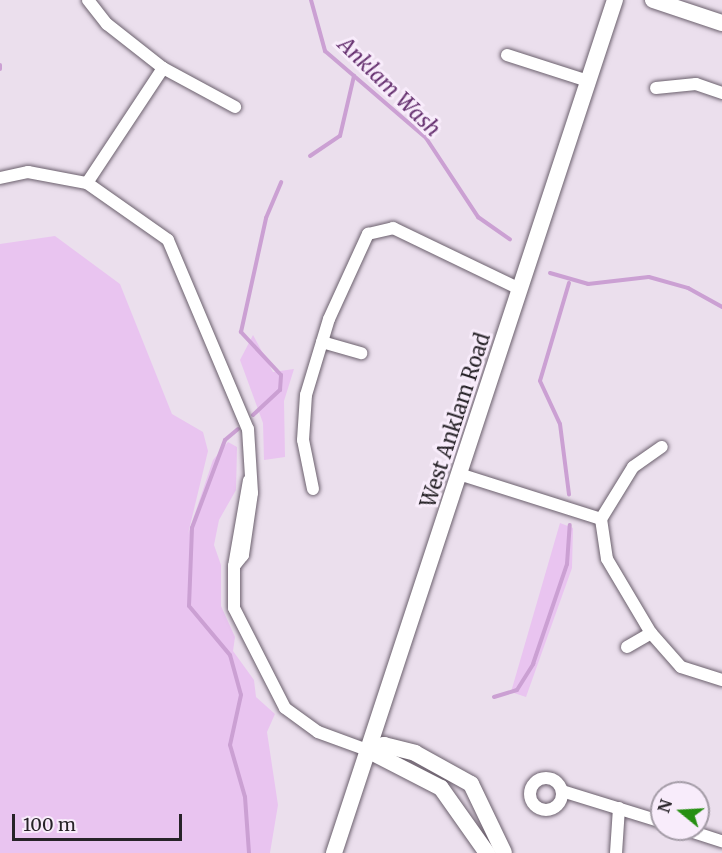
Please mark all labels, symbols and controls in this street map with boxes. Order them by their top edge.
water label: Anklam Wash [333,32,445,142]
street label: West Anklam Road [415,330,495,510]
north arrow [650,781,710,841]
text: N [653,797,676,815]
scale bar [15,802,184,840]
text: 100 m [23,813,76,836]

